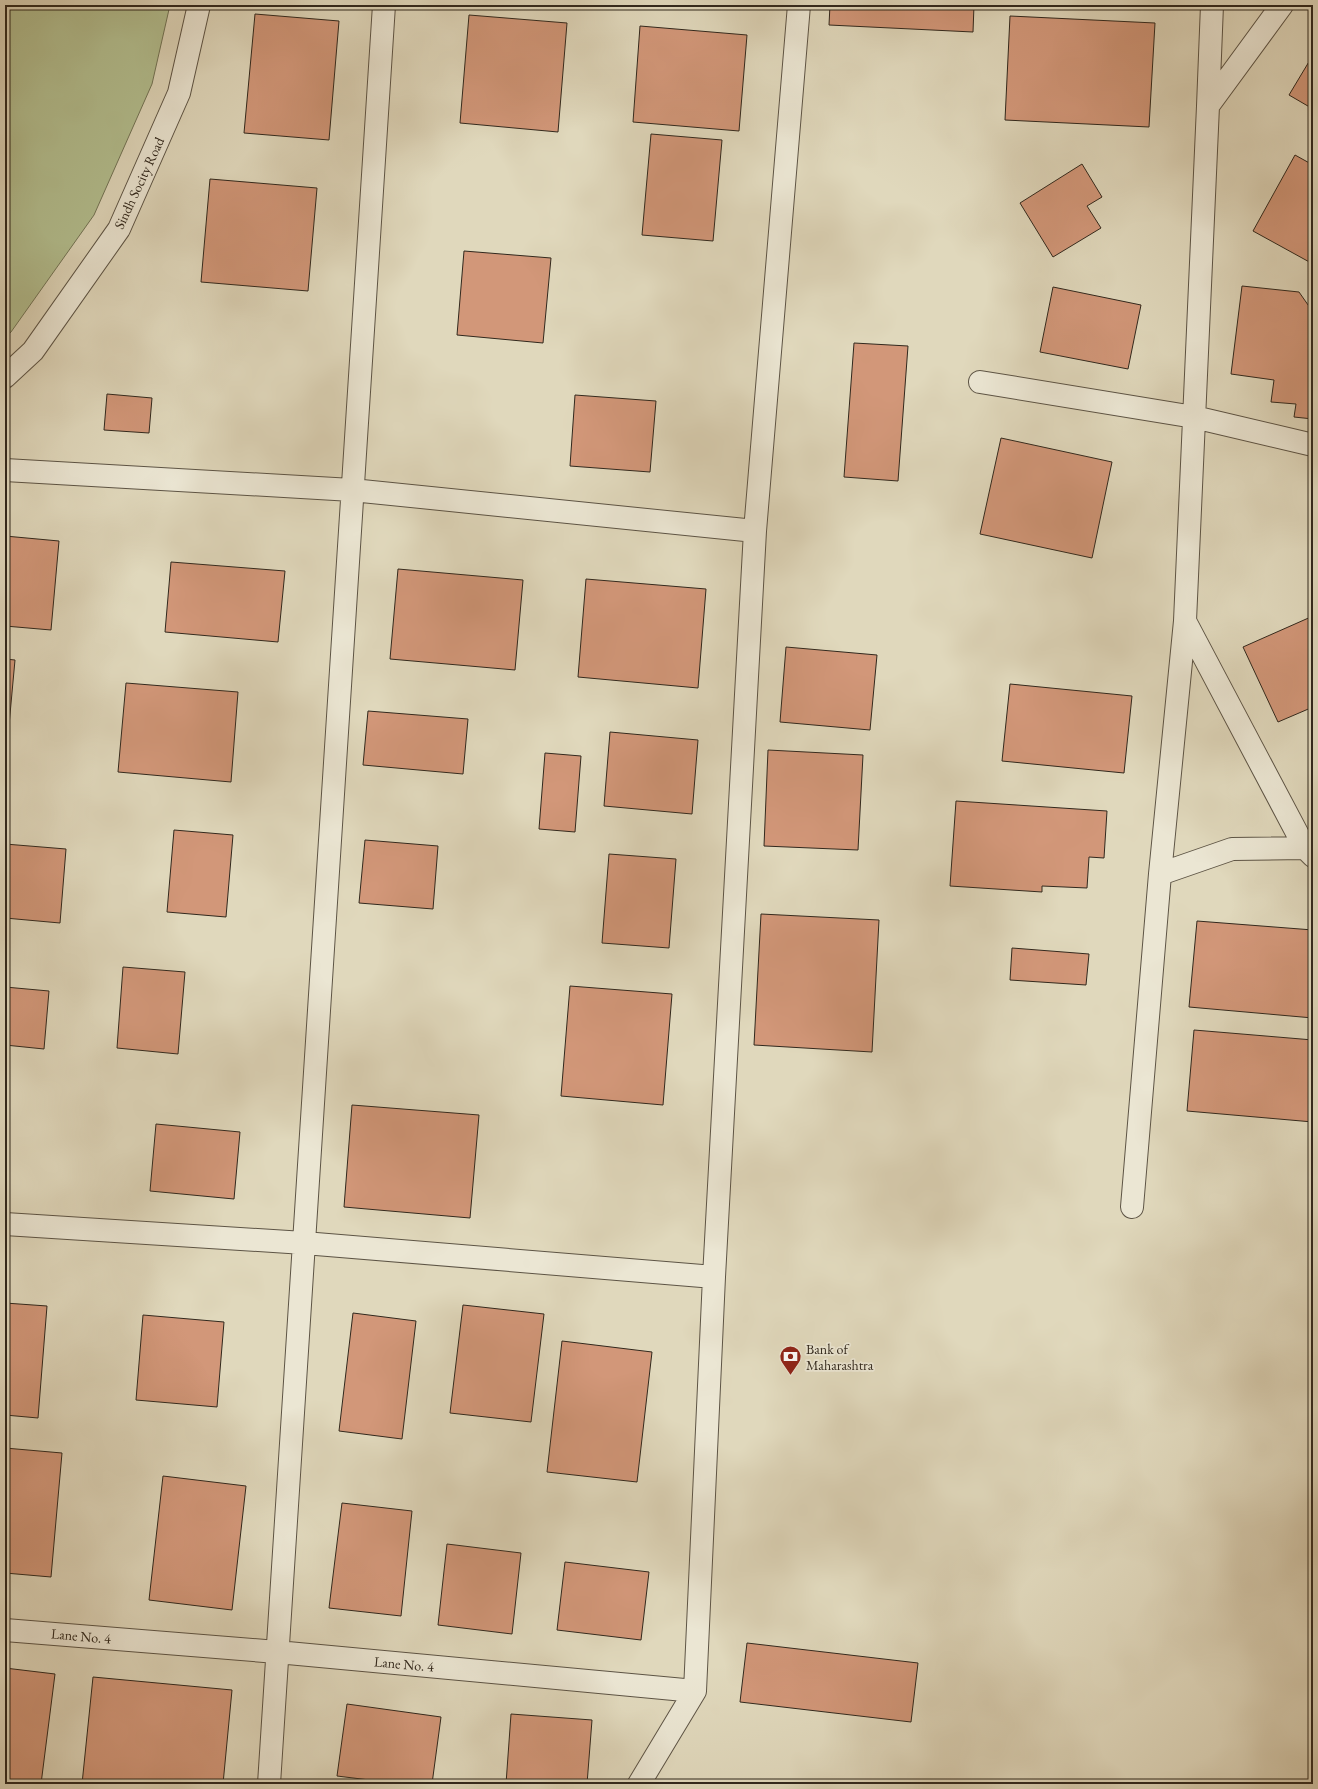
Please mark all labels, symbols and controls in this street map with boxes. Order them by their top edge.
street label: Sindh Socity Road [110,133,169,232]
place label: Bank of Maharashtra [806,1340,874,1374]
bank icon: Bank of Maharashtra [777,1344,803,1377]
street label: Lane No. 4 [50,1624,112,1648]
street label: Lane No. 4 [373,1652,435,1676]

